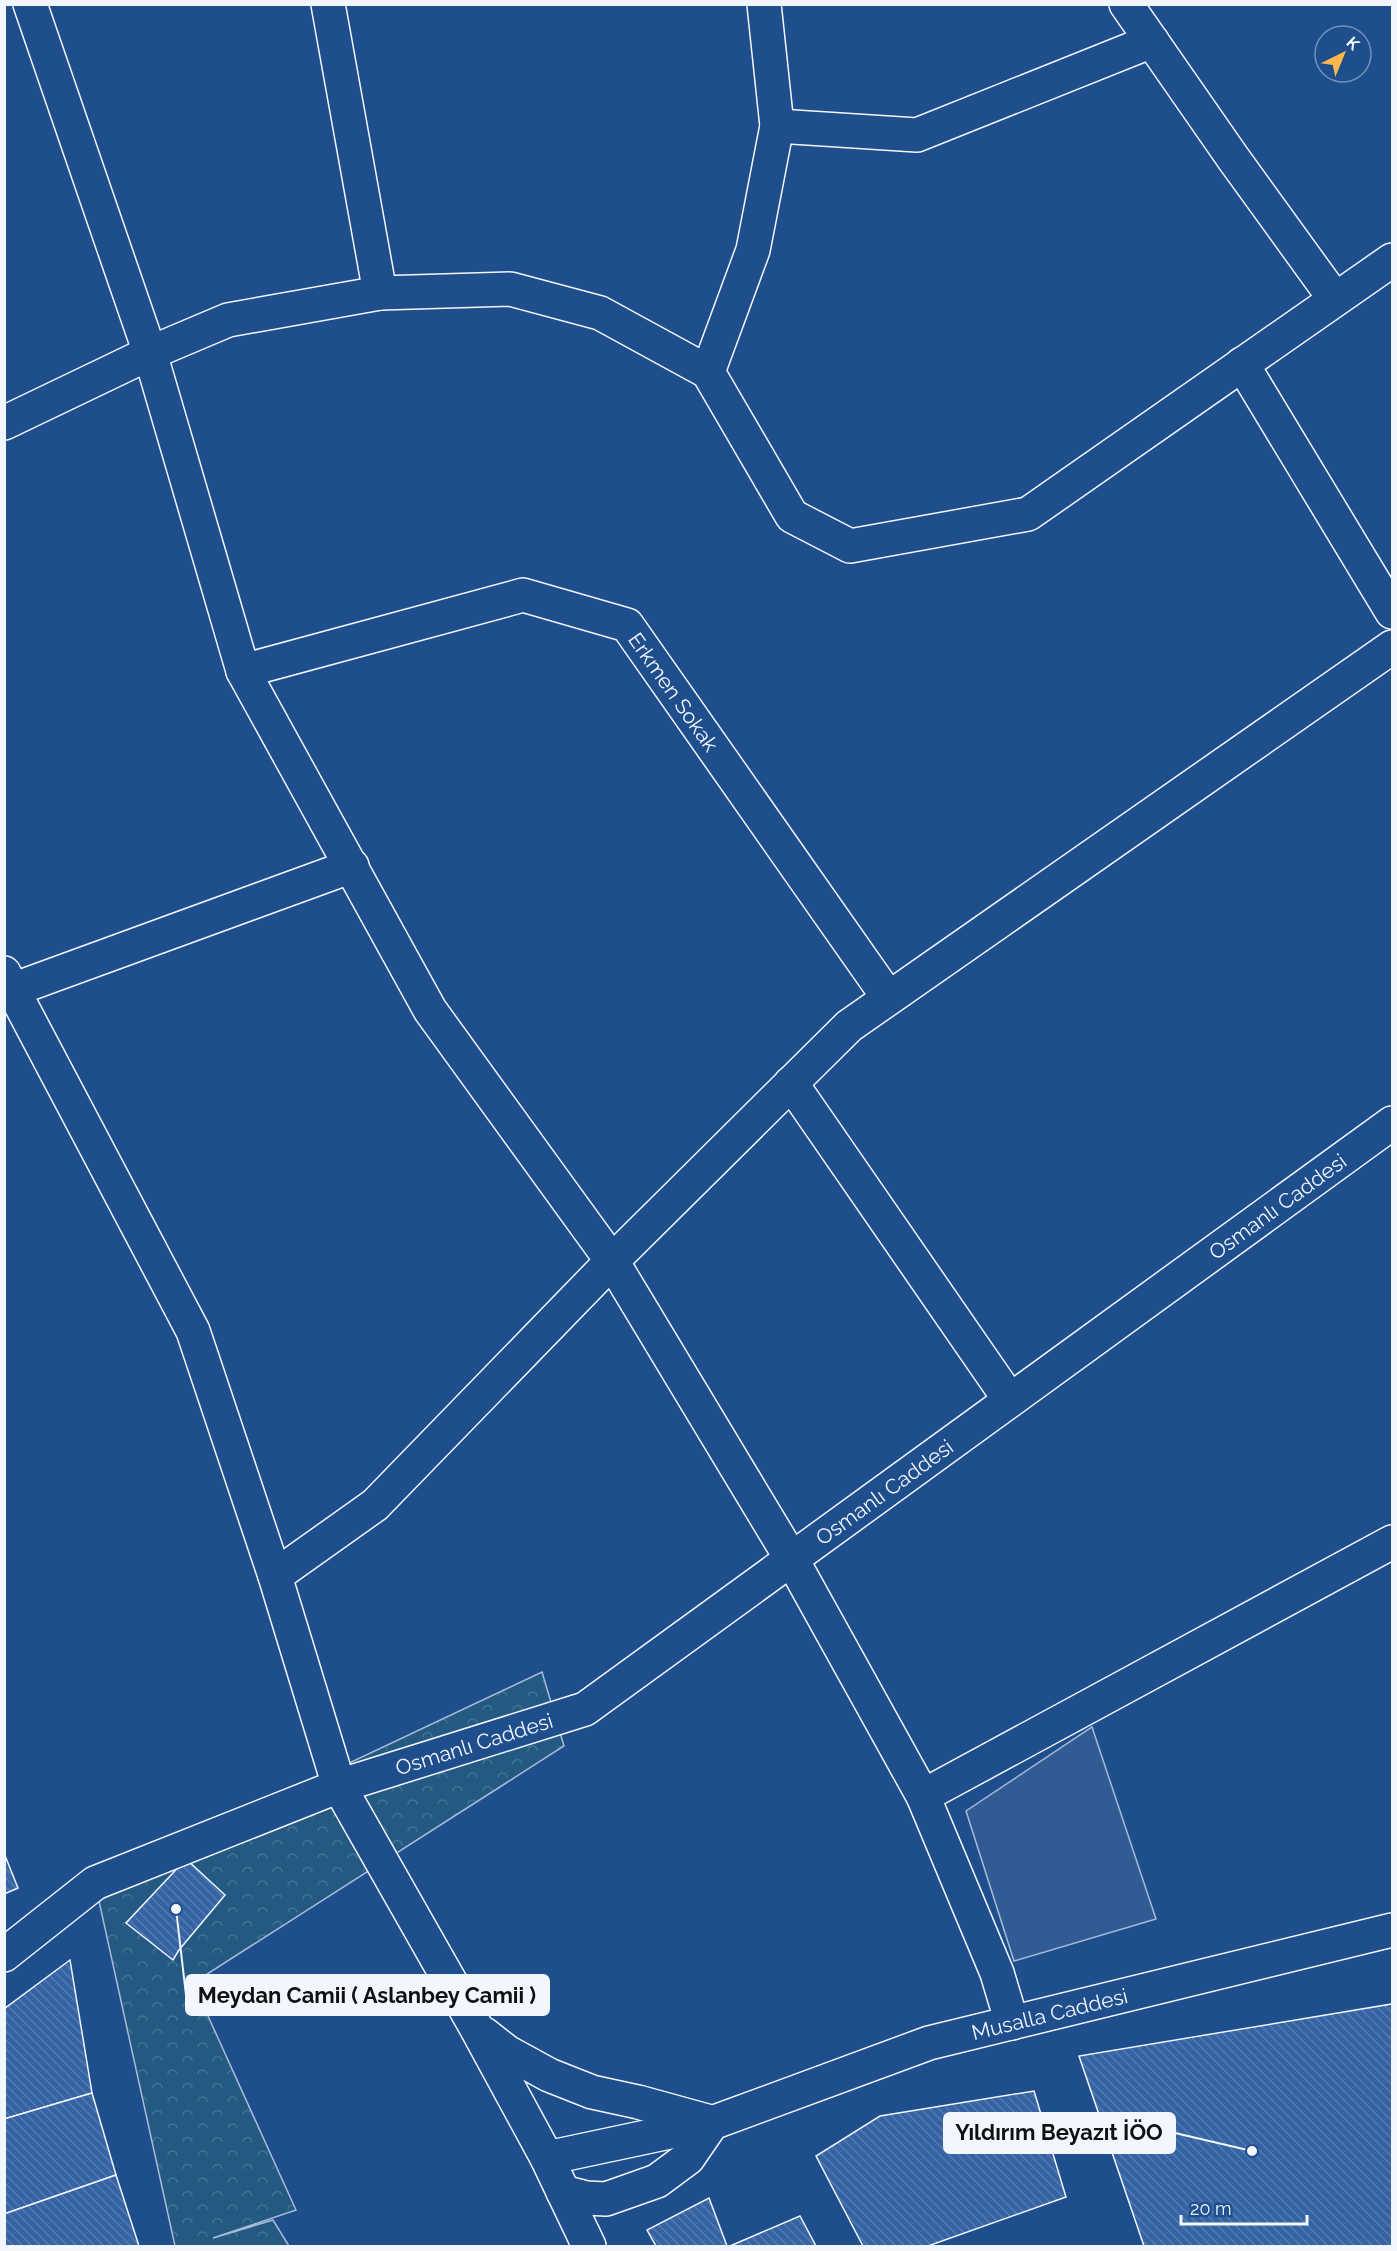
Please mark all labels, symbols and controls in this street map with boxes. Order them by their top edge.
north arrow [1313,24,1373,84]
text: K [1342,33,1363,54]
street label: Erkmen Sokak [624,628,724,756]
street label: Osmanlı Caddesi [1204,1148,1351,1264]
street label: Osmanlı Caddesi [811,1434,958,1550]
street label: Osmanlı Caddesi [392,1707,556,1780]
callout: Meydan Camii ( Aslanbey Camii ) [186,1975,549,2015]
text: Meydan Camii ( Aslanbey Camii ) [198,1982,536,2008]
street label: Musalla Caddesi [969,1982,1130,2045]
callout: Yıldırım Beyazıt İÖO [944,2113,1175,2153]
text: Yıldırım Beyazıt İÖO [955,2119,1163,2145]
scale bar [1181,2188,1307,2226]
text: 20 m [1190,2198,1232,2219]

